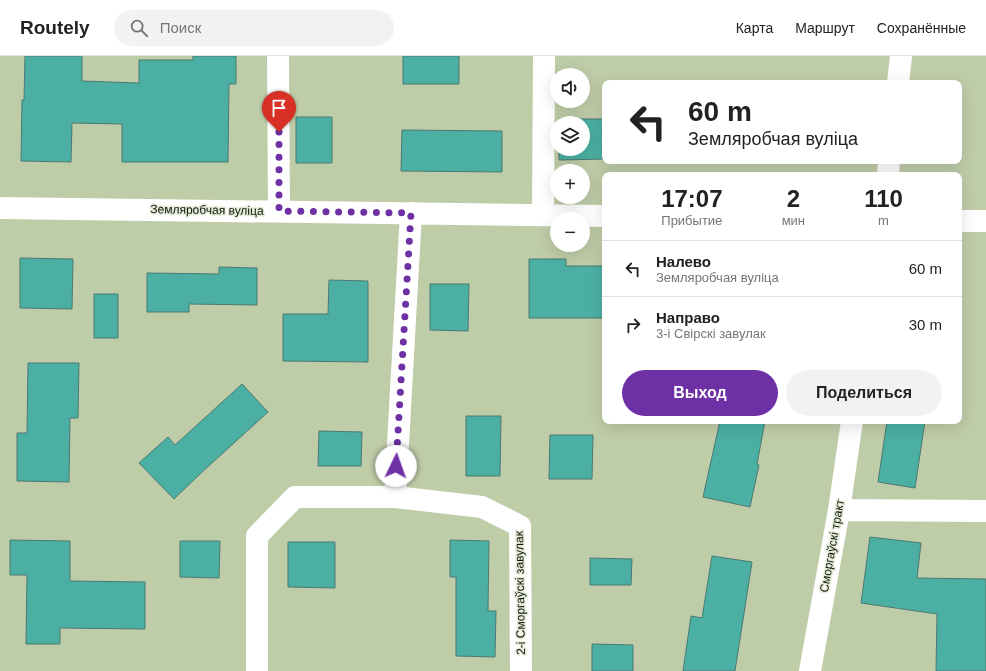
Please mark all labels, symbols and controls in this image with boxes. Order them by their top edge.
search box [114,10,394,46]
text: Routely [20,17,90,38]
icon: search [128,17,150,39]
text: Поиск [160,19,201,36]
text: Карта [736,20,773,36]
text: Маршрут [795,20,855,36]
text: Сохранённые [877,20,966,36]
map controls [550,68,590,252]
button: sound [550,68,590,108]
pin [262,91,296,132]
icon: left [622,96,674,148]
text: 60 m [688,96,752,127]
icon: arrive [268,97,290,119]
button: layers [550,116,590,156]
text: Земляробчая вуліца [688,129,858,149]
button: + [550,164,590,204]
text: 17:07 [661,185,723,212]
text: 2 [787,185,800,212]
text: 110 [864,185,903,212]
street label: Земляробчая вуліца [150,202,264,218]
button: − [550,212,590,252]
text: Прибытие [661,213,722,228]
text: мин [782,213,805,228]
text: m [878,213,889,228]
text: Налево [656,253,711,270]
icon: left [622,258,644,280]
text: 60 m [909,260,942,277]
text: Земляробчая вуліца [656,270,779,285]
text: Направо [656,309,720,326]
icon: right [622,314,644,336]
text: 30 m [909,316,942,333]
text: 3-і Свірскі завулак [656,326,766,341]
button: Выход [622,370,778,416]
button: Поделиться [786,370,942,416]
position arrow [375,445,417,487]
street label: Сморгаўскі тракт [817,498,847,594]
street label: 2-і Сморгаўскі завулак [512,530,528,655]

